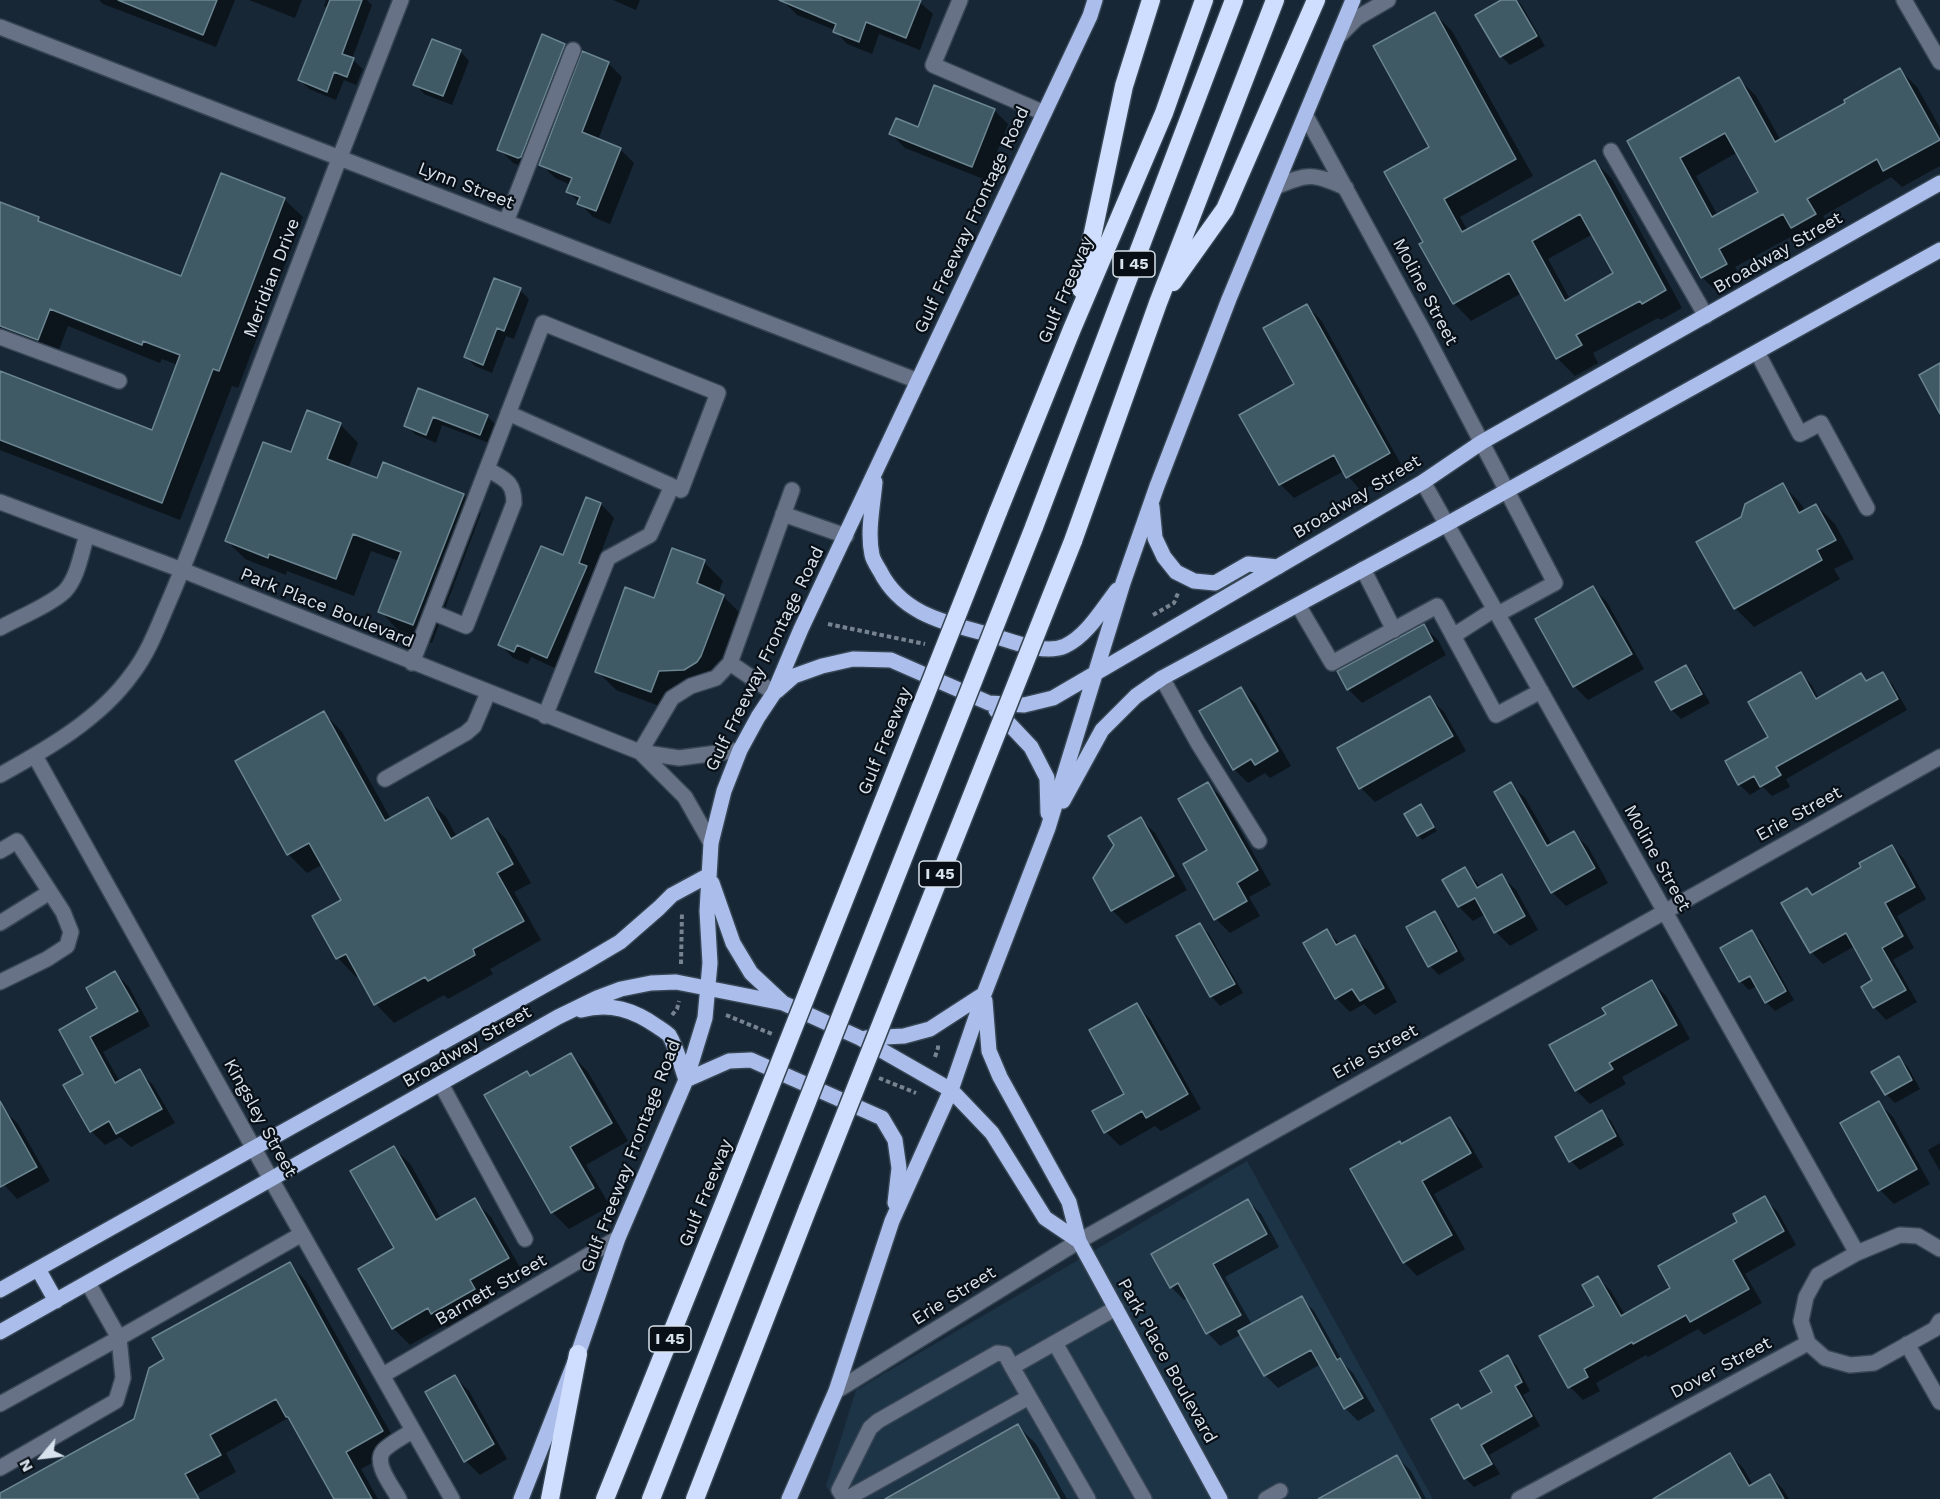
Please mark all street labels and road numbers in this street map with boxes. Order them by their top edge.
street label: Gulf Freeway Frontage Road [910,103,1034,337]
street label: Lynn Street [415,158,517,214]
street label: Broadway Street [1710,207,1846,299]
street label: Meridian Drive [239,215,305,341]
street label: Gulf Freeway [1034,233,1098,347]
street label: Moline Street [1388,235,1462,349]
road number: I 45 [1113,251,1155,277]
street label: Broadway Street [1289,450,1425,544]
street label: Gulf Freeway Frontage Road [701,543,829,775]
street label: Park Place Boulevard [237,563,417,653]
street label: Gulf Freeway [854,684,916,798]
street label: Erie Street [1753,782,1845,846]
street label: Moline Street [1619,801,1695,915]
road number: I 45 [919,861,961,887]
street label: Broadway Street [399,1001,535,1093]
street label: Erie Street [1329,1020,1421,1084]
street label: Gulf Freeway Frontage Road [577,1037,685,1275]
street label: Kingsley Street [219,1055,301,1181]
street label: Gulf Freeway [675,1136,737,1250]
street label: Barnett Street [432,1249,550,1331]
street label: Erie Street [908,1262,1000,1330]
street label: Park Place Boulevard [1113,1275,1221,1447]
road number: I 45 [649,1326,691,1352]
street label: Dover Street [1667,1332,1775,1404]

